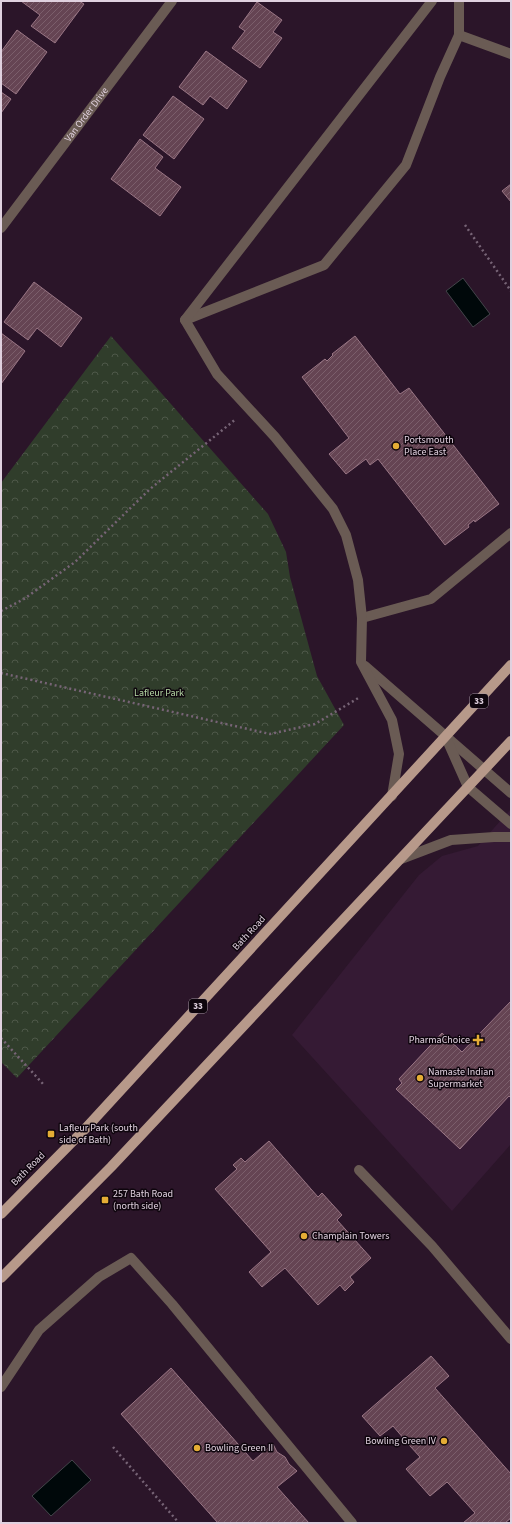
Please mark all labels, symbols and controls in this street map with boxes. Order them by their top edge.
street label: Van Order Drive [61,84,112,145]
place label: Portsmouth Place East [404,433,454,459]
marker: Portsmouth Place East [391,441,401,451]
park label: Lafleur Park [134,686,184,700]
road number: 33 [470,694,488,708]
street label: Bath Road [229,912,269,954]
road number: 33 [189,999,207,1013]
place label: PharmaChoice [409,1033,470,1047]
marker: PharmaChoice [473,1035,483,1045]
place label: Namaste Indian Supermarket [428,1065,494,1091]
marker: Namaste Indian Supermarket [415,1073,425,1083]
place label: Lafleur Park (south side of Bath) [59,1121,138,1147]
marker: Lafleur Park (south side of Bath) [46,1129,56,1139]
street label: Bath Road [8,1149,48,1189]
place label: 257 Bath Road (north side) [113,1187,173,1213]
marker: 257 Bath Road (north side) [100,1195,110,1205]
place label: Champlain Towers [312,1229,389,1243]
marker: Champlain Towers [299,1231,309,1241]
place label: Bowling Green IV [365,1434,437,1448]
marker: Bowling Green IV [439,1436,449,1446]
place label: Bowling Green II [205,1441,273,1455]
marker: Bowling Green II [192,1443,202,1453]

